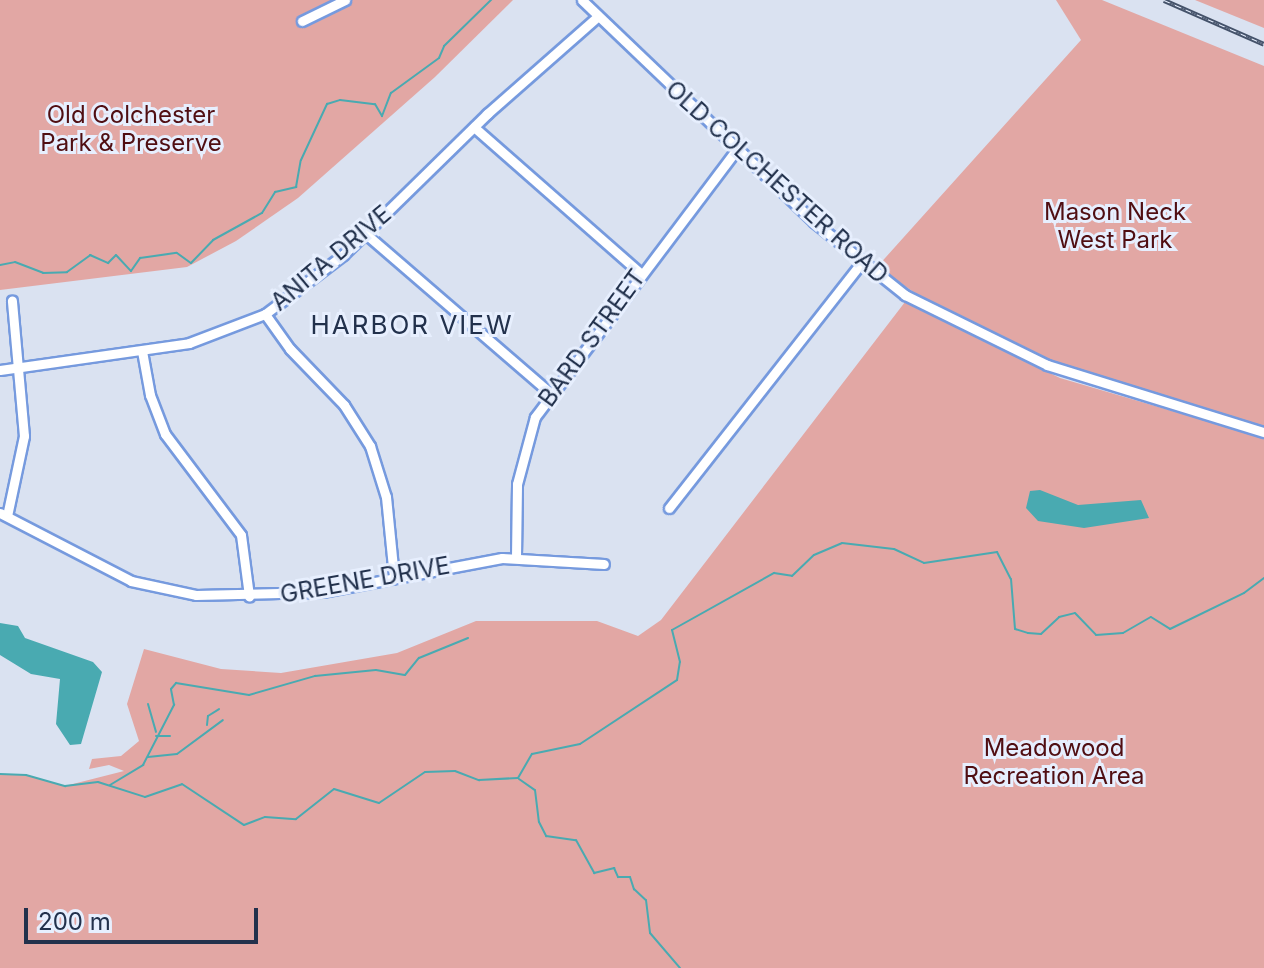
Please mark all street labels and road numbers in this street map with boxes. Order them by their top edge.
street label: OLD COLCHESTER ROAD [660,75,894,289]
street label: ANITA DRIVE [265,199,397,317]
street label: BARD STREET [533,264,651,412]
street label: GREENE DRIVE [278,551,452,609]

